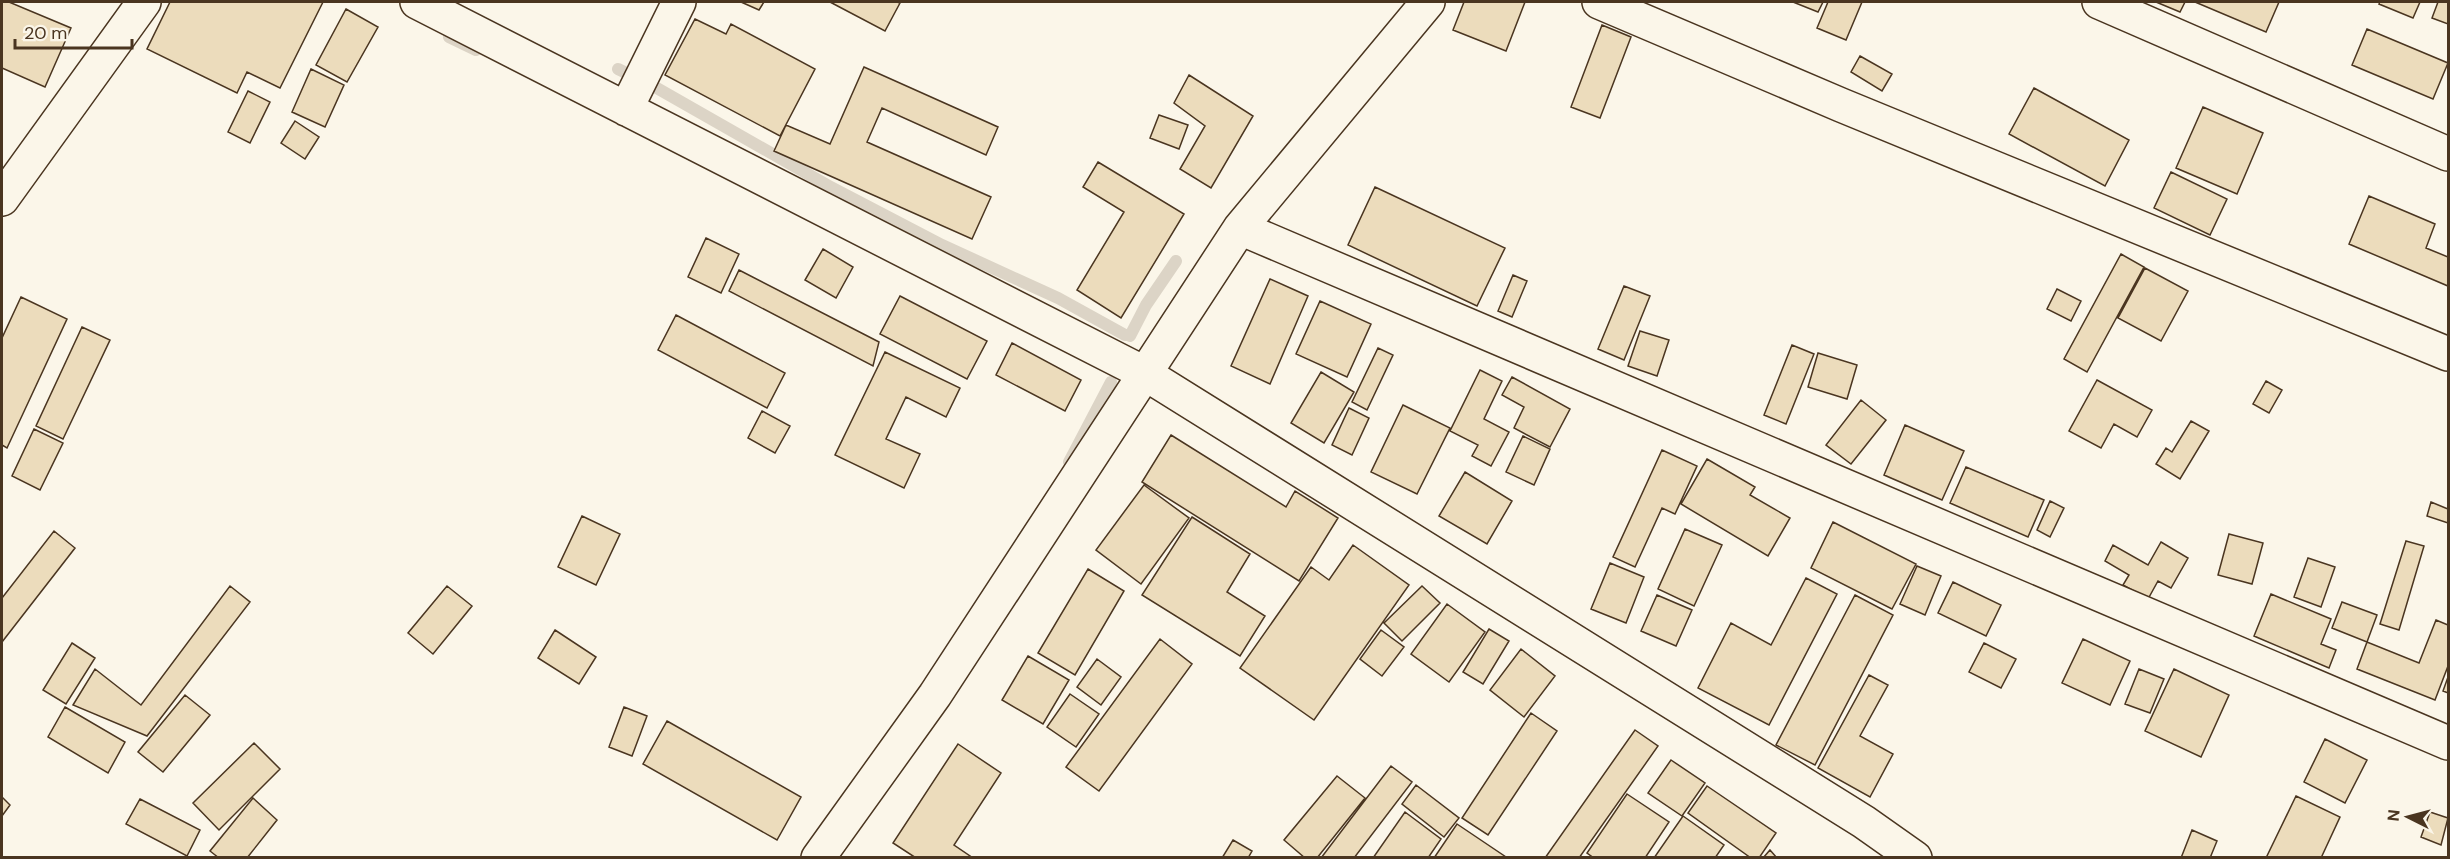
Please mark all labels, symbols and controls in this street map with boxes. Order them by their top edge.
scale bar [15,12,132,50]
text: 20 m [24,21,67,45]
north arrow [2378,787,2438,847]
text: N [2383,809,2405,822]

